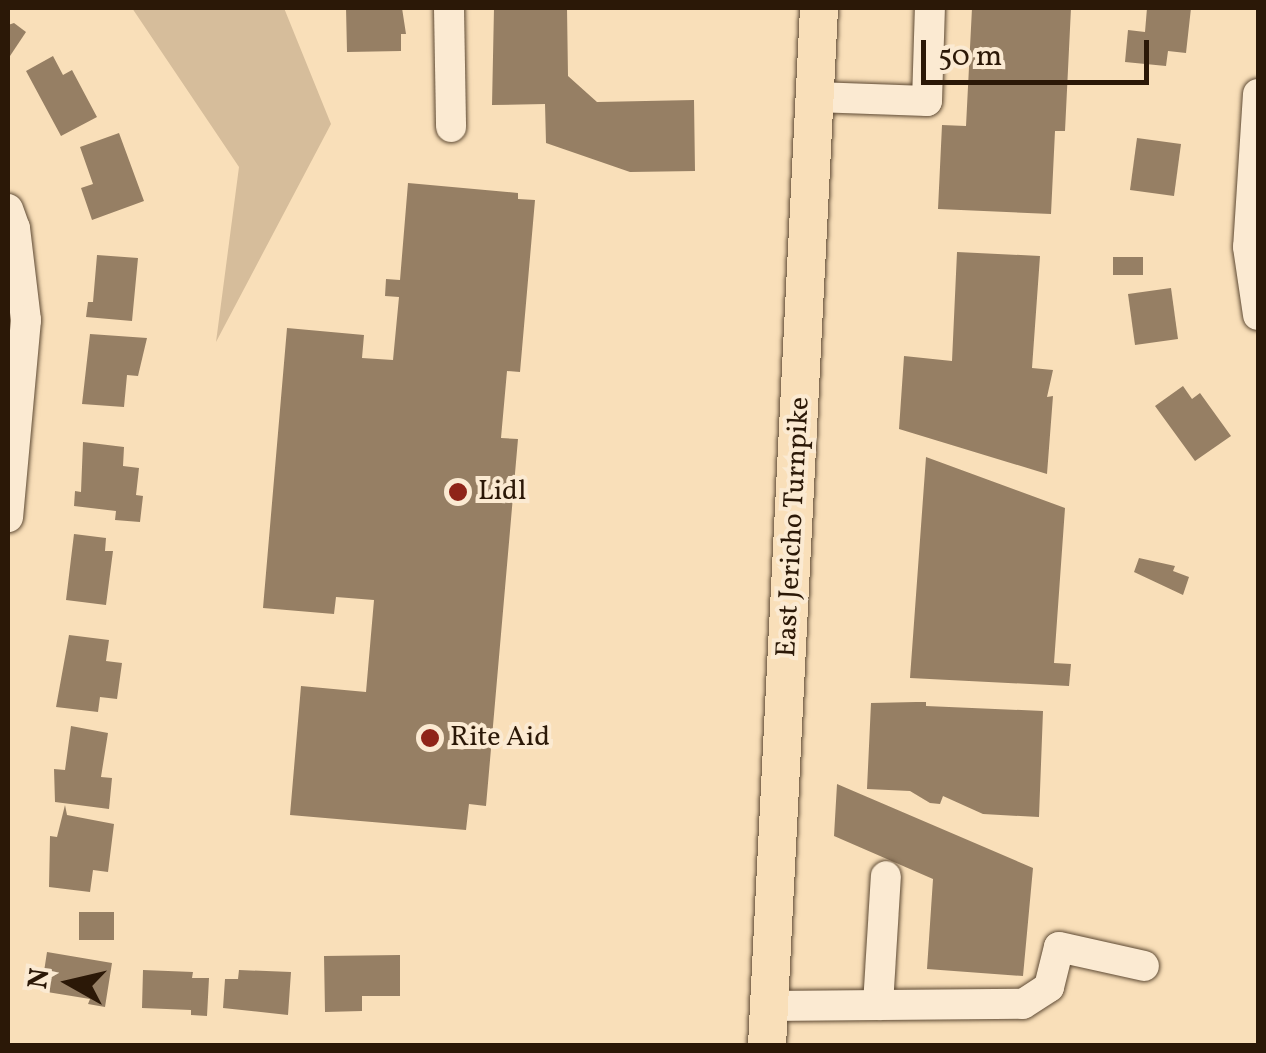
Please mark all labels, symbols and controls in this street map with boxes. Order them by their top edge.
scale bar [926,20,1154,82]
text: 50 m [938,36,1002,78]
street label: East Jericho Turnpike [770,395,818,659]
place label: Lidl [478,475,526,509]
marker: Lidl [447,481,469,503]
place label: Rite Aid [450,721,550,755]
marker: Rite Aid [419,727,441,749]
north arrow [20,933,120,1033]
text: N [19,966,61,992]

